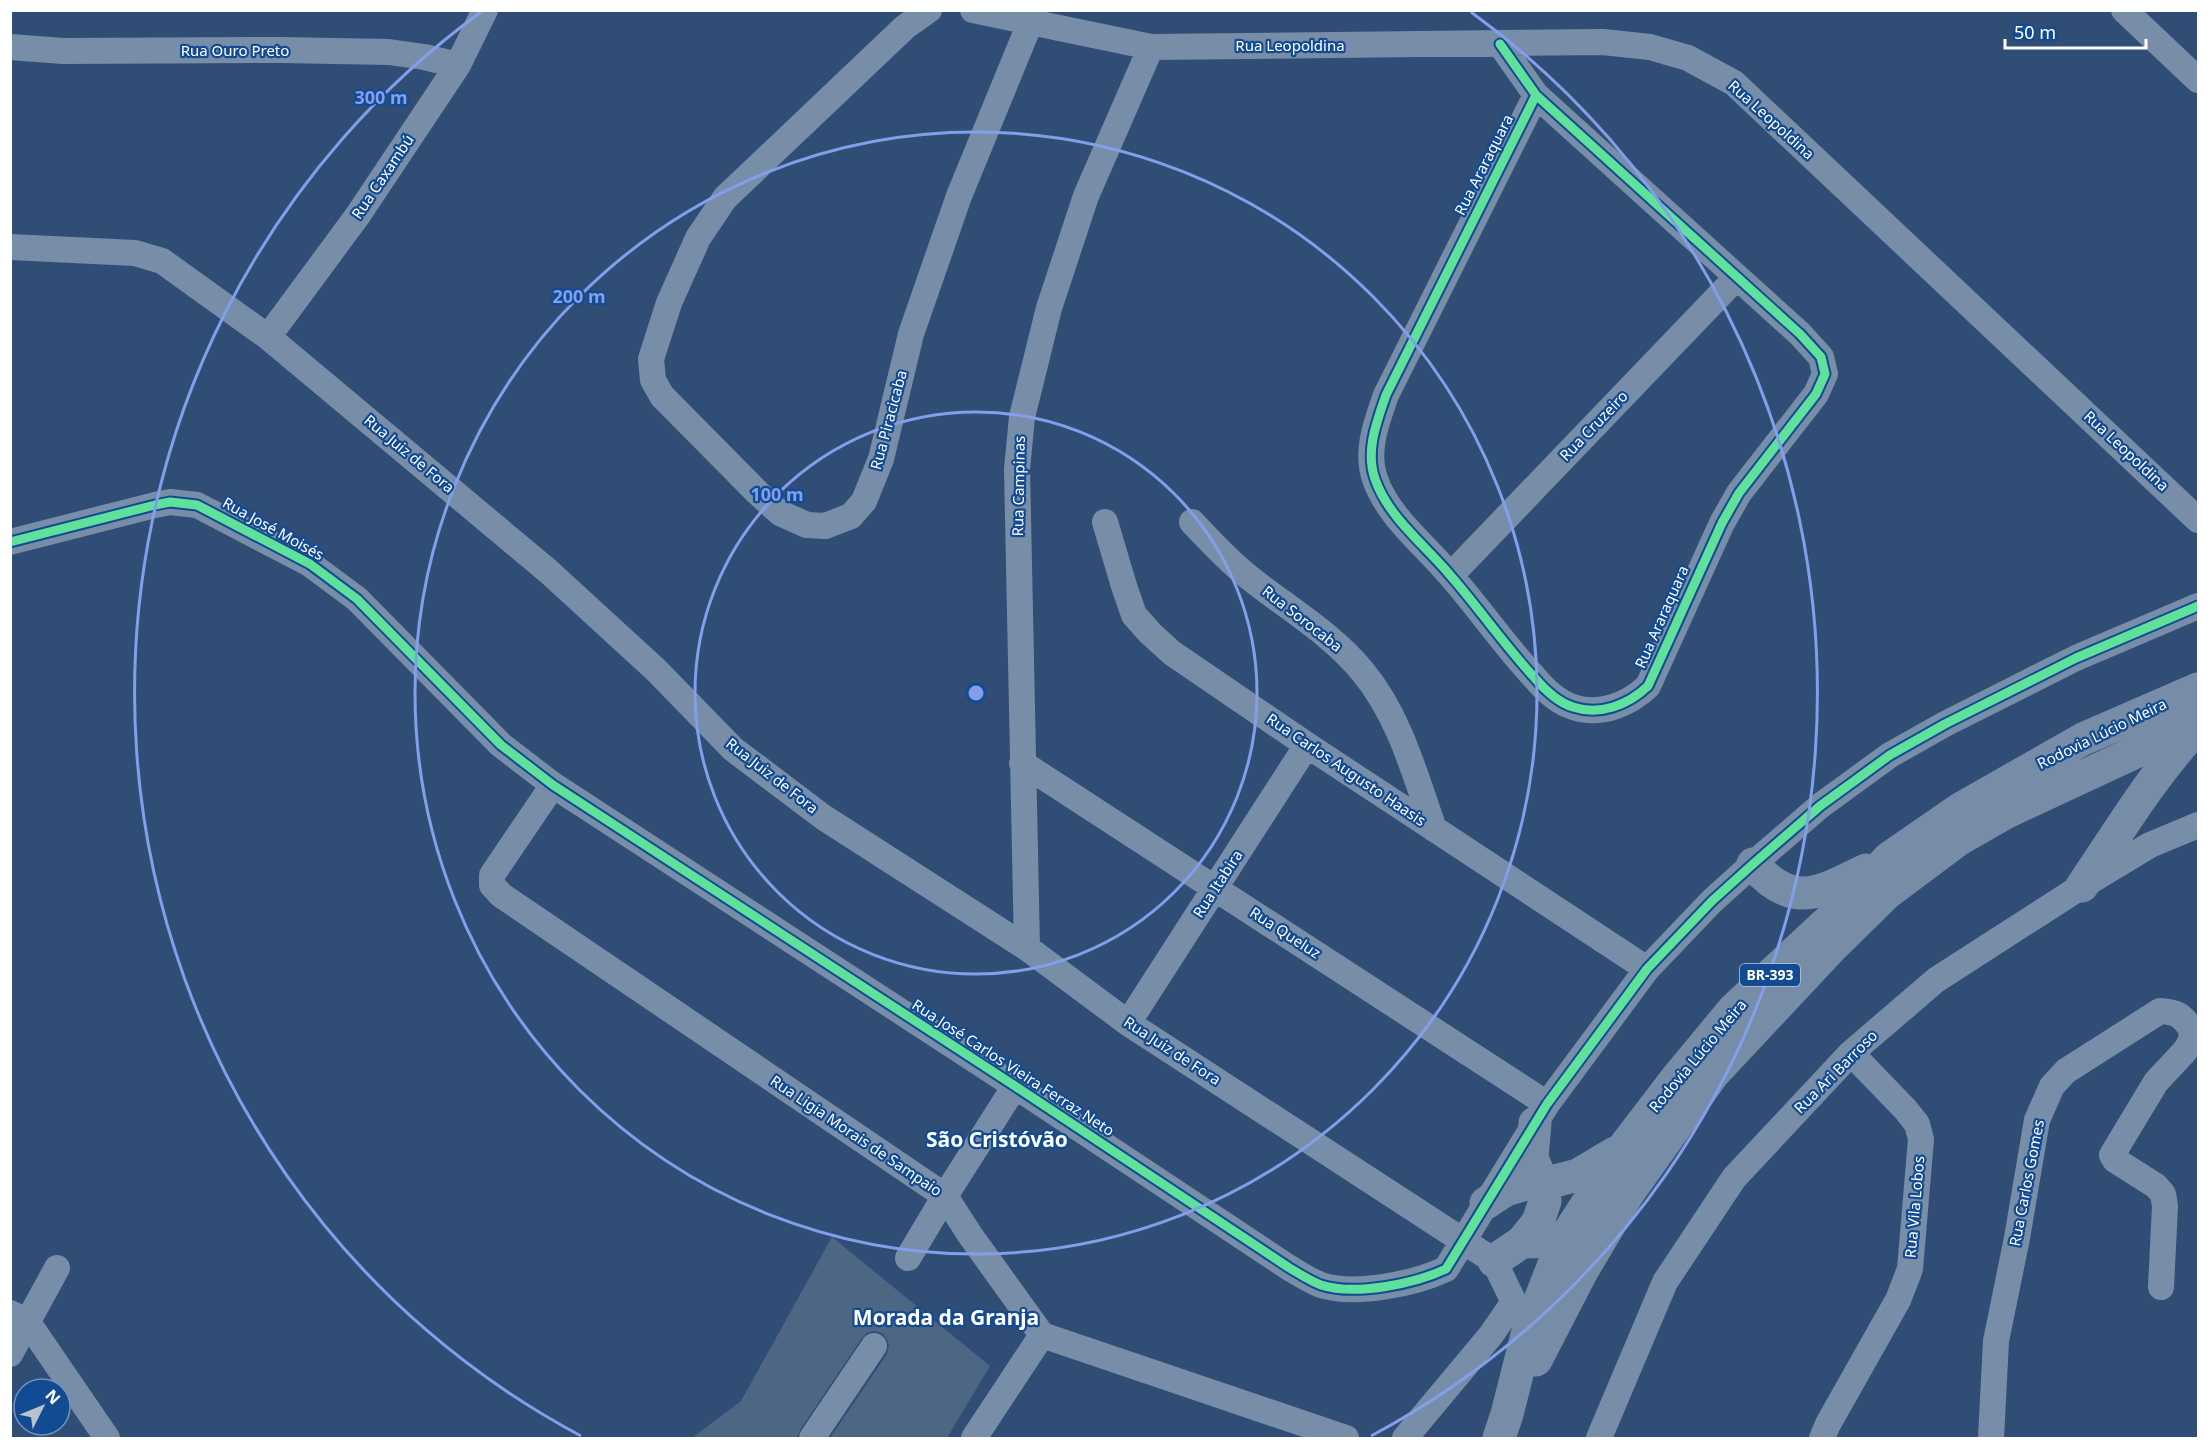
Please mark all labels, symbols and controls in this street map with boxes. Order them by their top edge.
scale bar [2005,12,2146,50]
text: 50 m [2014,20,2056,44]
street label: Rua Leopoldina [1235,35,1345,55]
street label: Rua Ouro Preto [181,40,289,60]
street label: Rua Leopoldina [1724,75,1819,163]
text: 300 m [354,85,408,109]
street label: Rua Araraquara [1449,111,1517,218]
street label: Rua Caxambú [347,130,418,223]
text: 200 m [552,284,606,308]
street label: Rua Piracicaba [865,368,911,472]
street label: Rua Cruzeiro [1555,386,1632,465]
street label: Rua Leopoldina [2080,406,2173,495]
street label: Rua Juiz de Fora [360,410,459,497]
street label: Rua Campinas [1007,435,1029,537]
text: 100 m [750,482,804,506]
street label: Rua José Moisés [219,492,328,564]
street label: Rua Araraquara [1630,562,1693,671]
street label: Rua Sorocaba [1258,581,1347,656]
centre of rings [966,683,986,703]
street label: Rodovia Lúcio Meira [2034,693,2170,773]
street label: Rua Carlos Augusto Haasis [1263,708,1430,830]
street label: Rua Juiz de Fora [722,733,823,818]
street label: Rua Itabira [1188,846,1247,921]
street label: Rua Queluz [1246,902,1325,962]
road number: BR-393 [1740,964,1800,986]
street label: Rua José Carlos Vieira Ferraz Neto [909,994,1118,1140]
street label: Rodovia Lúcio Meira [1644,995,1750,1116]
street label: Rua Juiz de Fora [1120,1011,1225,1089]
street label: Rua Ari Barroso [1789,1025,1881,1117]
street label: Rua Ligia Morais de Sampaio [767,1070,946,1200]
street label: Rua Carlos Gomes [2004,1118,2048,1248]
district label: São Cristóvão [926,1125,1068,1153]
street label: Rua Vila Lobos [1900,1155,1928,1259]
district label: Morada da Granja [853,1303,1039,1331]
north arrow [12,1377,72,1437]
text: N [40,1385,65,1409]

